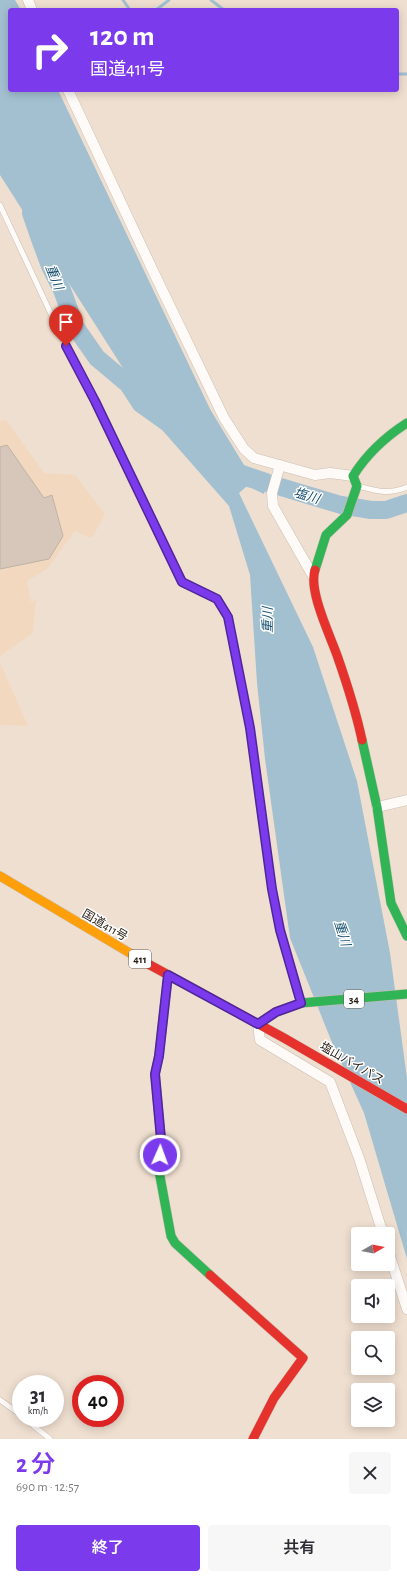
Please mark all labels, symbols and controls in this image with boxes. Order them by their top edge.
text: 120 m [90,23,155,51]
icon: right [24,24,76,76]
text: 国道411号 [90,61,165,79]
water label: 重川 [43,263,66,294]
pin [49,305,83,346]
icon: arrive [55,311,77,333]
water label: 塩川 [292,485,323,507]
water label: 重川 [261,605,275,633]
street label: 国道411号 [80,906,130,943]
water label: 重川 [332,919,353,950]
road number: 411 [129,950,151,968]
road number: 34 [344,990,364,1008]
street label: 塩山バイパス [318,1039,387,1086]
position arrow [139,1134,181,1176]
north arrow [351,1227,395,1271]
map controls [351,1227,395,1427]
button: sound [351,1279,395,1323]
button: search [351,1331,395,1375]
speed limit sign: 40 [72,1375,124,1427]
button: layers [351,1383,395,1427]
text: 31 [30,1386,46,1406]
text: km/h [28,1406,48,1416]
button: close [349,1452,391,1494]
text: 2 分 [16,1453,55,1477]
text: 690 m · 12:57 [16,1481,79,1494]
button: 終了 [16,1525,200,1571]
button: 共有 [208,1525,391,1571]

